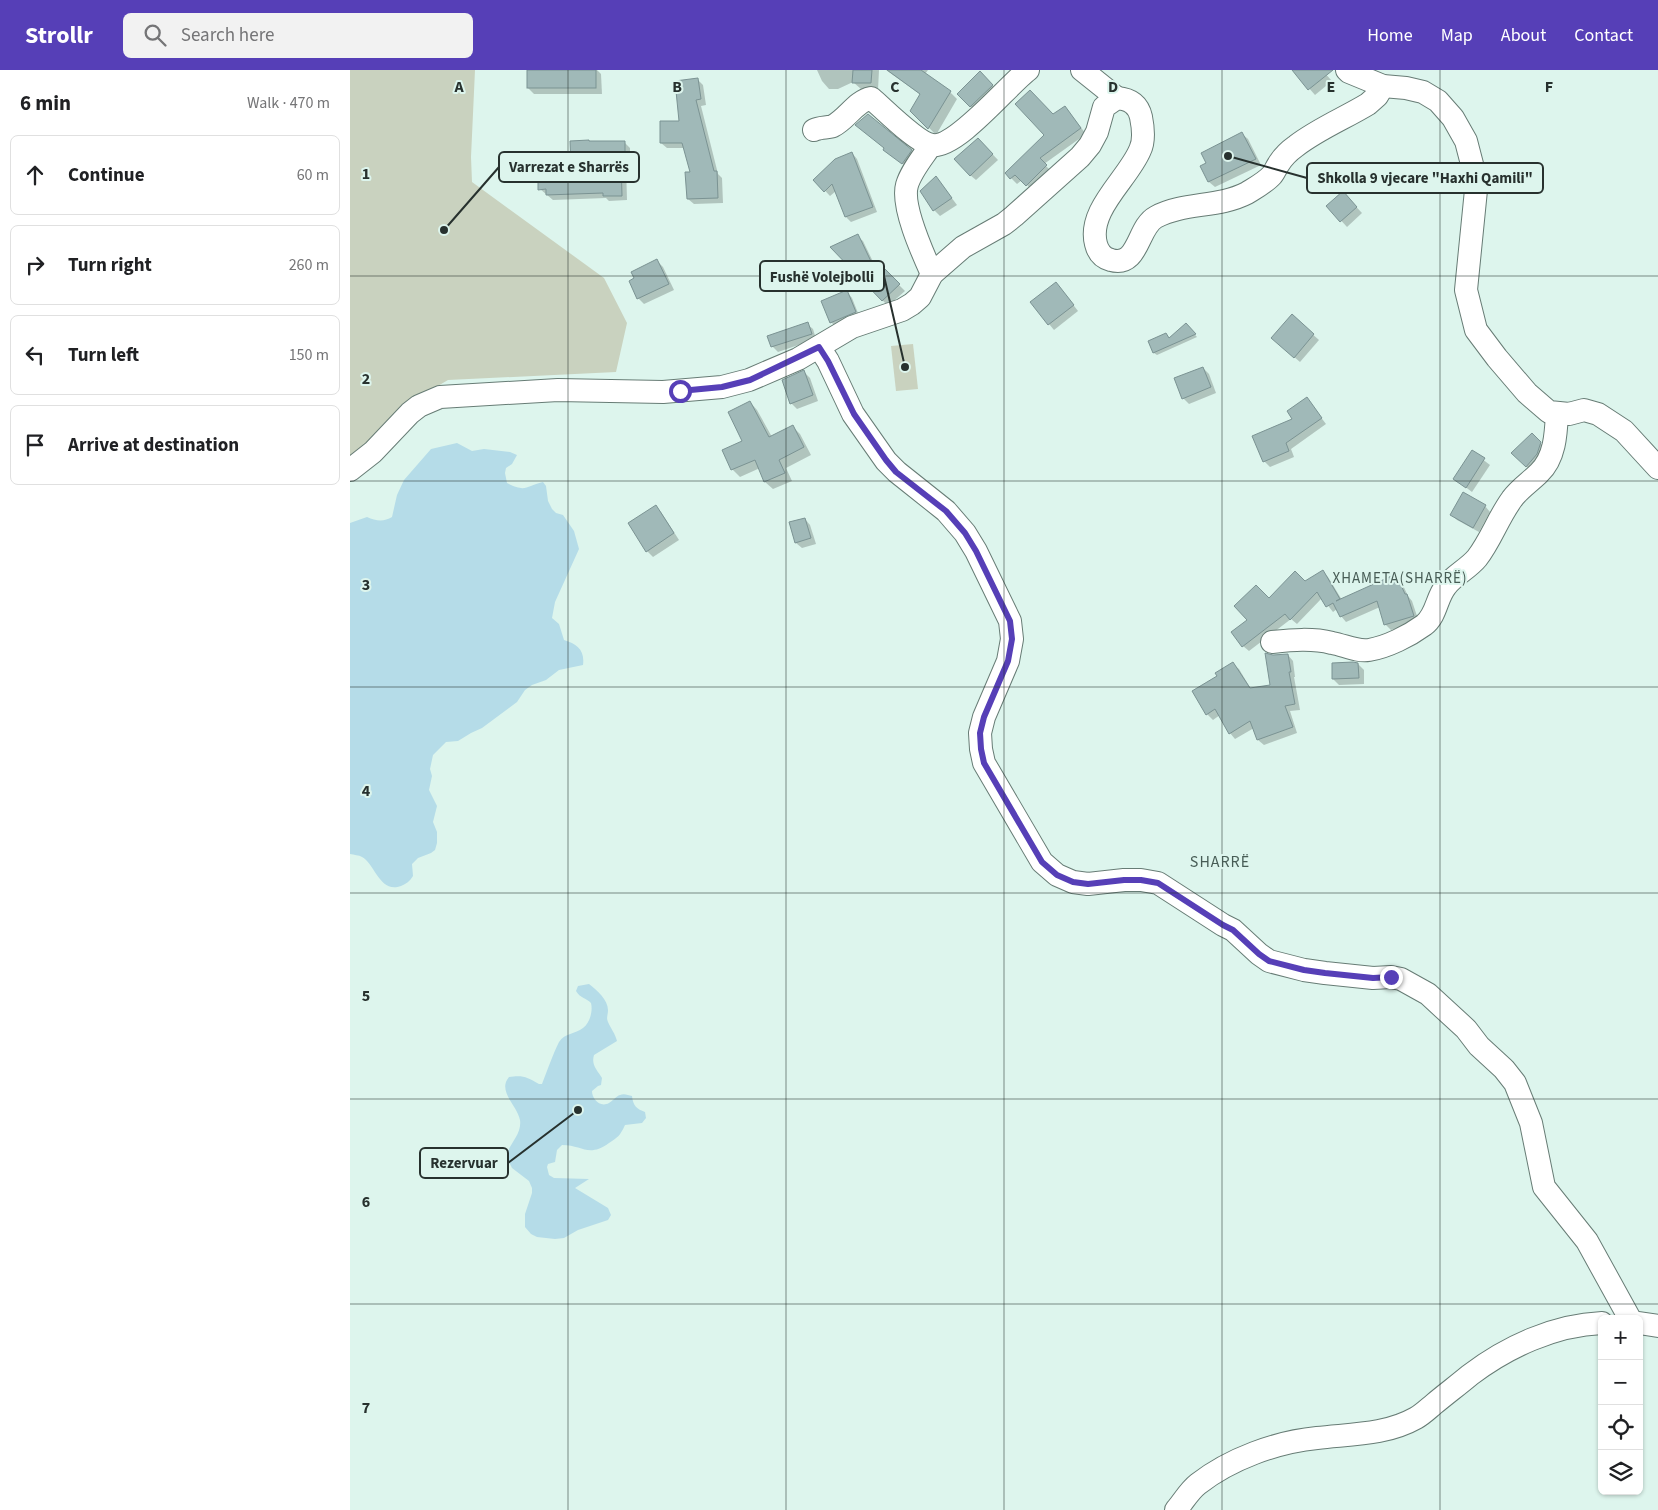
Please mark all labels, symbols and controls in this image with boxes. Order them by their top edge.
search box [123,13,473,58]
text: Strollr [25,18,93,53]
icon: search [141,21,169,49]
text: Search here [181,22,274,49]
text: Home [1367,23,1413,48]
text: Map [1441,23,1473,48]
text: About [1501,23,1546,48]
text: Contact [1574,23,1633,48]
text: A [453,76,464,98]
text: B [672,76,682,98]
text: C [890,76,900,98]
text: D [1108,76,1118,98]
text: E [1327,76,1335,98]
text: F [1545,76,1553,98]
text: 6 min [20,88,71,118]
text: Walk · 470 m [247,92,330,114]
callout: Varrezat e Sharrës [499,152,639,182]
text: Varrezat e Sharrës [508,157,629,178]
icon: ahead [21,161,49,189]
text: Continue [68,162,145,189]
text: 1 [362,163,370,185]
callout: Shkolla 9 vjecare "Haxhi Qamili" [1307,163,1543,193]
text: 60 m [297,164,329,186]
text: Shkolla 9 vjecare "Haxhi Qamili" [1317,168,1533,189]
icon: right [21,251,49,279]
text: Turn right [68,252,152,279]
text: 260 m [289,254,329,276]
callout: Fushë Volejbolli [760,261,884,291]
text: Fushë Volejbolli [770,267,874,288]
icon: left [21,341,49,369]
text: Turn left [68,342,139,369]
text: 150 m [289,344,329,366]
text: 2 [362,368,370,390]
route start [669,380,692,403]
icon: arrive [21,431,49,459]
text: Arrive at destination [68,432,239,459]
district label: XHAMETA(SHARRË) [1332,568,1468,589]
text: 3 [362,574,370,596]
text: 4 [362,780,371,802]
district label: SHARRË [1190,851,1250,873]
route end [1380,966,1403,989]
text: 5 [362,985,370,1007]
callout: Rezervuar [420,1148,508,1178]
text: Rezervuar [430,1153,498,1174]
text: 6 [362,1191,370,1213]
map controls [1598,1315,1643,1495]
button: + [1598,1315,1643,1360]
button: − [1598,1360,1643,1405]
text: 7 [362,1397,370,1419]
button: locate [1598,1405,1643,1450]
button: layers [1598,1450,1643,1495]

